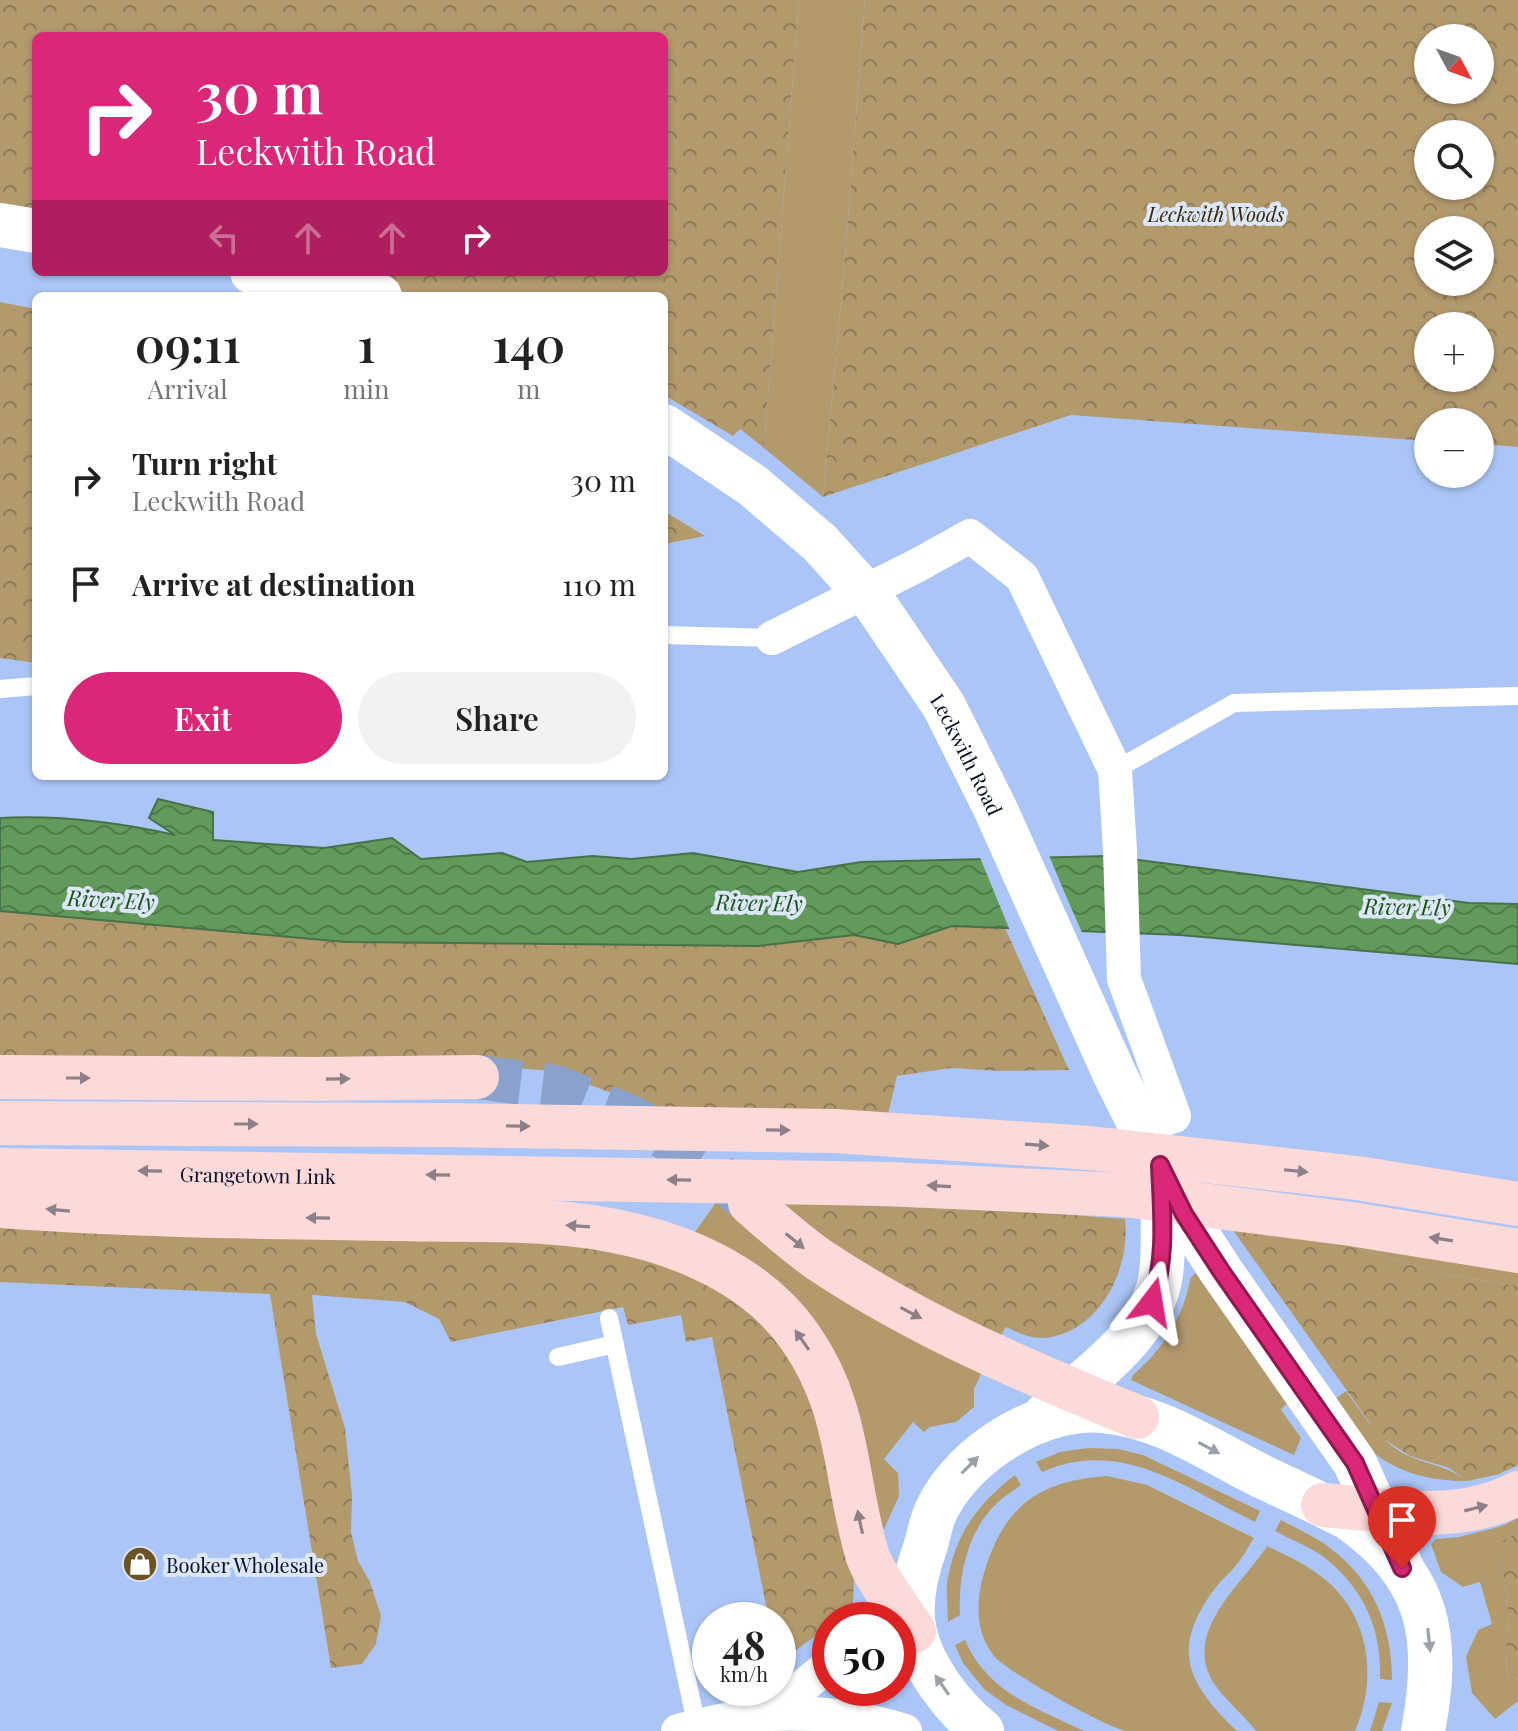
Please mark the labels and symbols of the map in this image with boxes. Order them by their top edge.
north arrow [1414,24,1494,104]
park label: Leckwith Woods [1147,200,1285,227]
street label: Leckwith Road [925,687,1010,819]
water label: River Ely [66,882,156,916]
water label: River Ely [714,886,803,918]
water label: River Ely [1362,890,1451,922]
one-way arrow [66,1072,91,1084]
one-way arrow [326,1073,351,1085]
one-way arrow [234,1118,259,1130]
one-way arrow [506,1120,531,1133]
one-way arrow [766,1124,791,1137]
one-way arrow [1025,1139,1050,1152]
street label: Grangetown Link [180,1159,336,1189]
one-way arrow [1284,1164,1309,1177]
one-way arrow [137,1165,162,1177]
one-way arrow [425,1169,450,1181]
one-way arrow [666,1173,691,1186]
one-way arrow [926,1180,951,1193]
one-way arrow [45,1203,70,1216]
one-way arrow [305,1211,330,1224]
one-way arrow [565,1219,590,1232]
one-way arrow [785,1232,805,1248]
one-way arrow [1428,1232,1453,1245]
position arrow [1110,1260,1194,1344]
one-way arrow [899,1306,922,1319]
one-way arrow [795,1330,810,1351]
one-way arrow [1197,1442,1220,1455]
one-way arrow [961,1456,980,1475]
pin [1368,1486,1436,1568]
one-way arrow [1463,1502,1488,1514]
one-way arrow [853,1509,866,1534]
shop icon: Booker Wholesale [121,1545,159,1583]
place label: Booker Wholesale [166,1551,324,1578]
speed limit sign: 50 [812,1602,916,1706]
one-way arrow [1422,1628,1435,1653]
one-way arrow [934,1675,949,1696]

